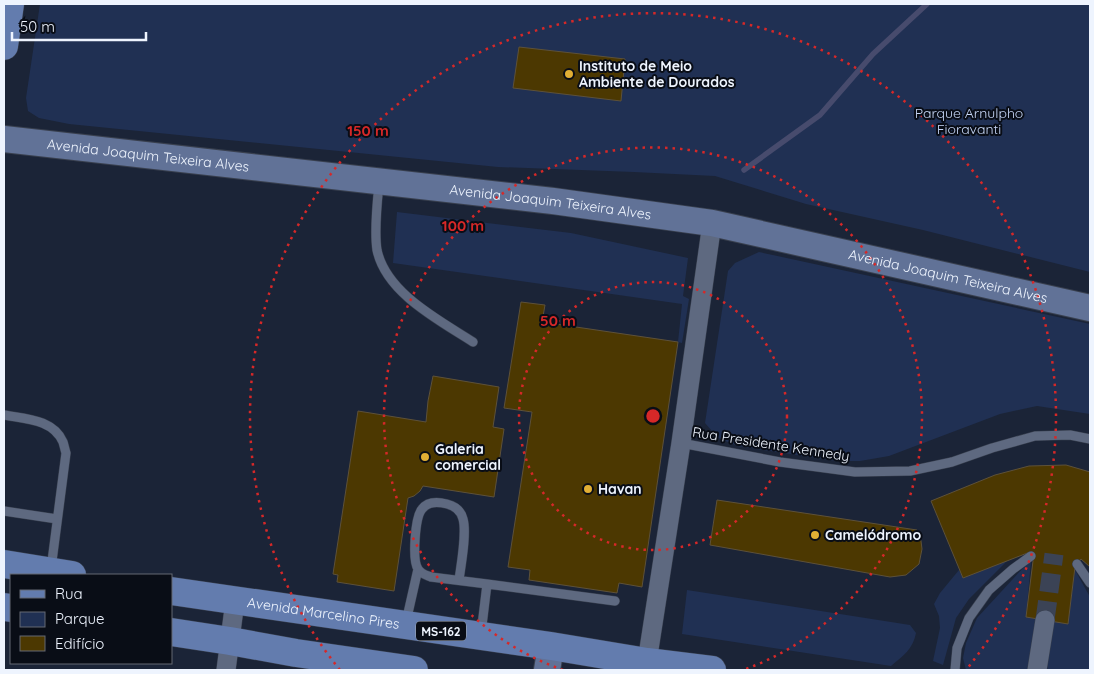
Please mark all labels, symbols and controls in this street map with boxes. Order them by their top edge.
scale bar [12,10,146,42]
text: 50 m [20,17,55,36]
place label: Instituto de Meio Ambiente de Dourados [579,57,735,91]
marker: Instituto de Meio Ambiente de Dourados [563,68,575,80]
park label: Parque Arnulpho Fioravanti [915,104,1023,138]
text: 150 m [347,121,389,140]
street label: Avenida Joaquim Teixeira Alves [46,135,250,176]
street label: Avenida Joaquim Teixeira Alves [448,180,653,224]
text: 100 m [442,216,484,235]
street label: Avenida Joaquim Teixeira Alves [847,245,1049,307]
text: 50 m [540,311,576,330]
centre of rings [644,407,662,425]
street label: Rua Presidente Kennedy [691,423,851,465]
place label: Galeria comercial [435,440,501,474]
marker: Galeria comercial [419,451,431,463]
place label: Havan [598,480,642,498]
marker: Havan [582,483,594,495]
place label: Camelódromo [825,526,921,544]
marker: Camelódromo [809,529,821,541]
legend [10,574,172,664]
text: Rua [55,584,83,603]
street label: Avenida Marcelino Pires [246,593,401,633]
text: Parque [55,609,105,628]
road number: MS-162 [416,622,466,640]
text: Edifício [55,634,104,653]

